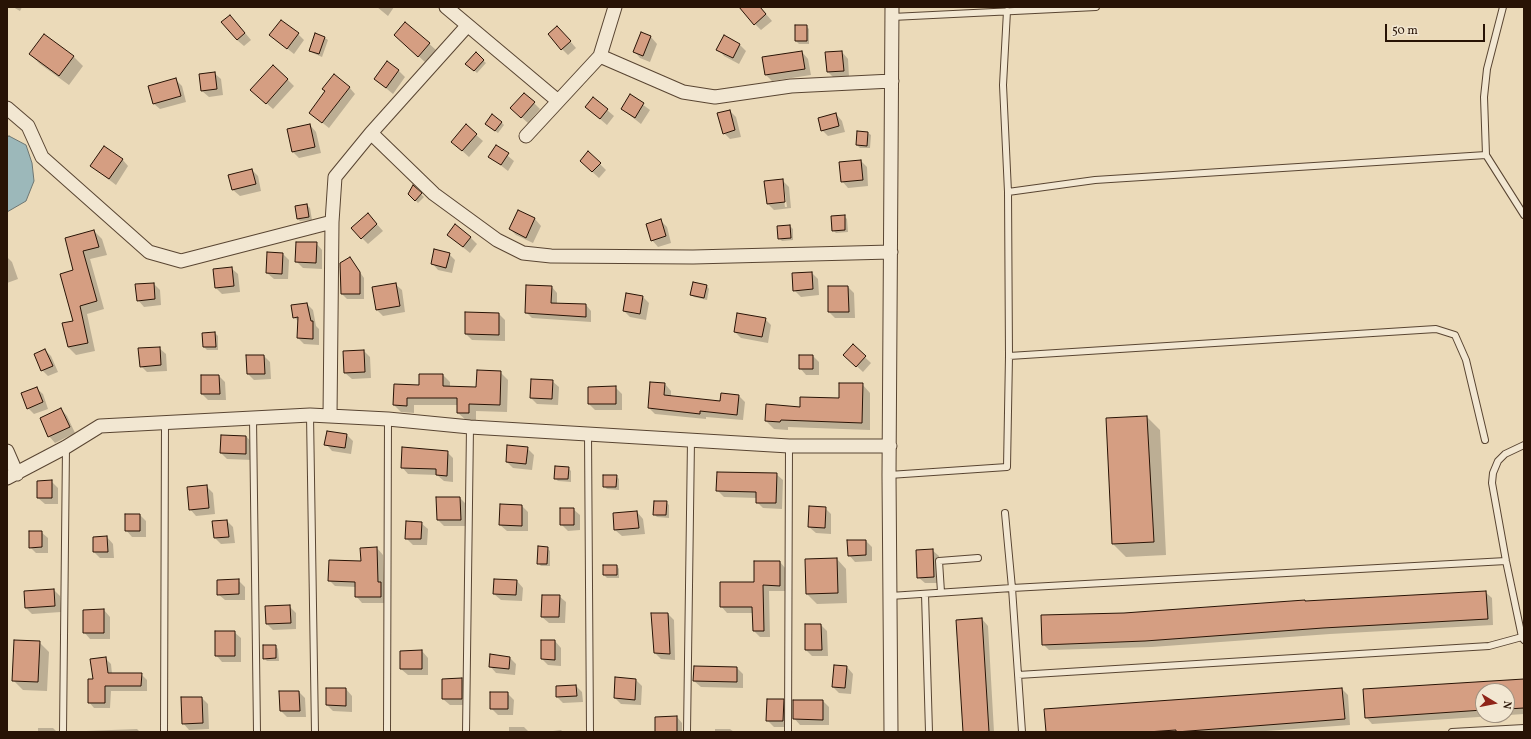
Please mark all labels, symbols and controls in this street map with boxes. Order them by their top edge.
scale bar [1387,16,1487,42]
text: 50 m [1392,23,1418,39]
north arrow [1475,683,1515,723]
text: N [1498,700,1514,710]

